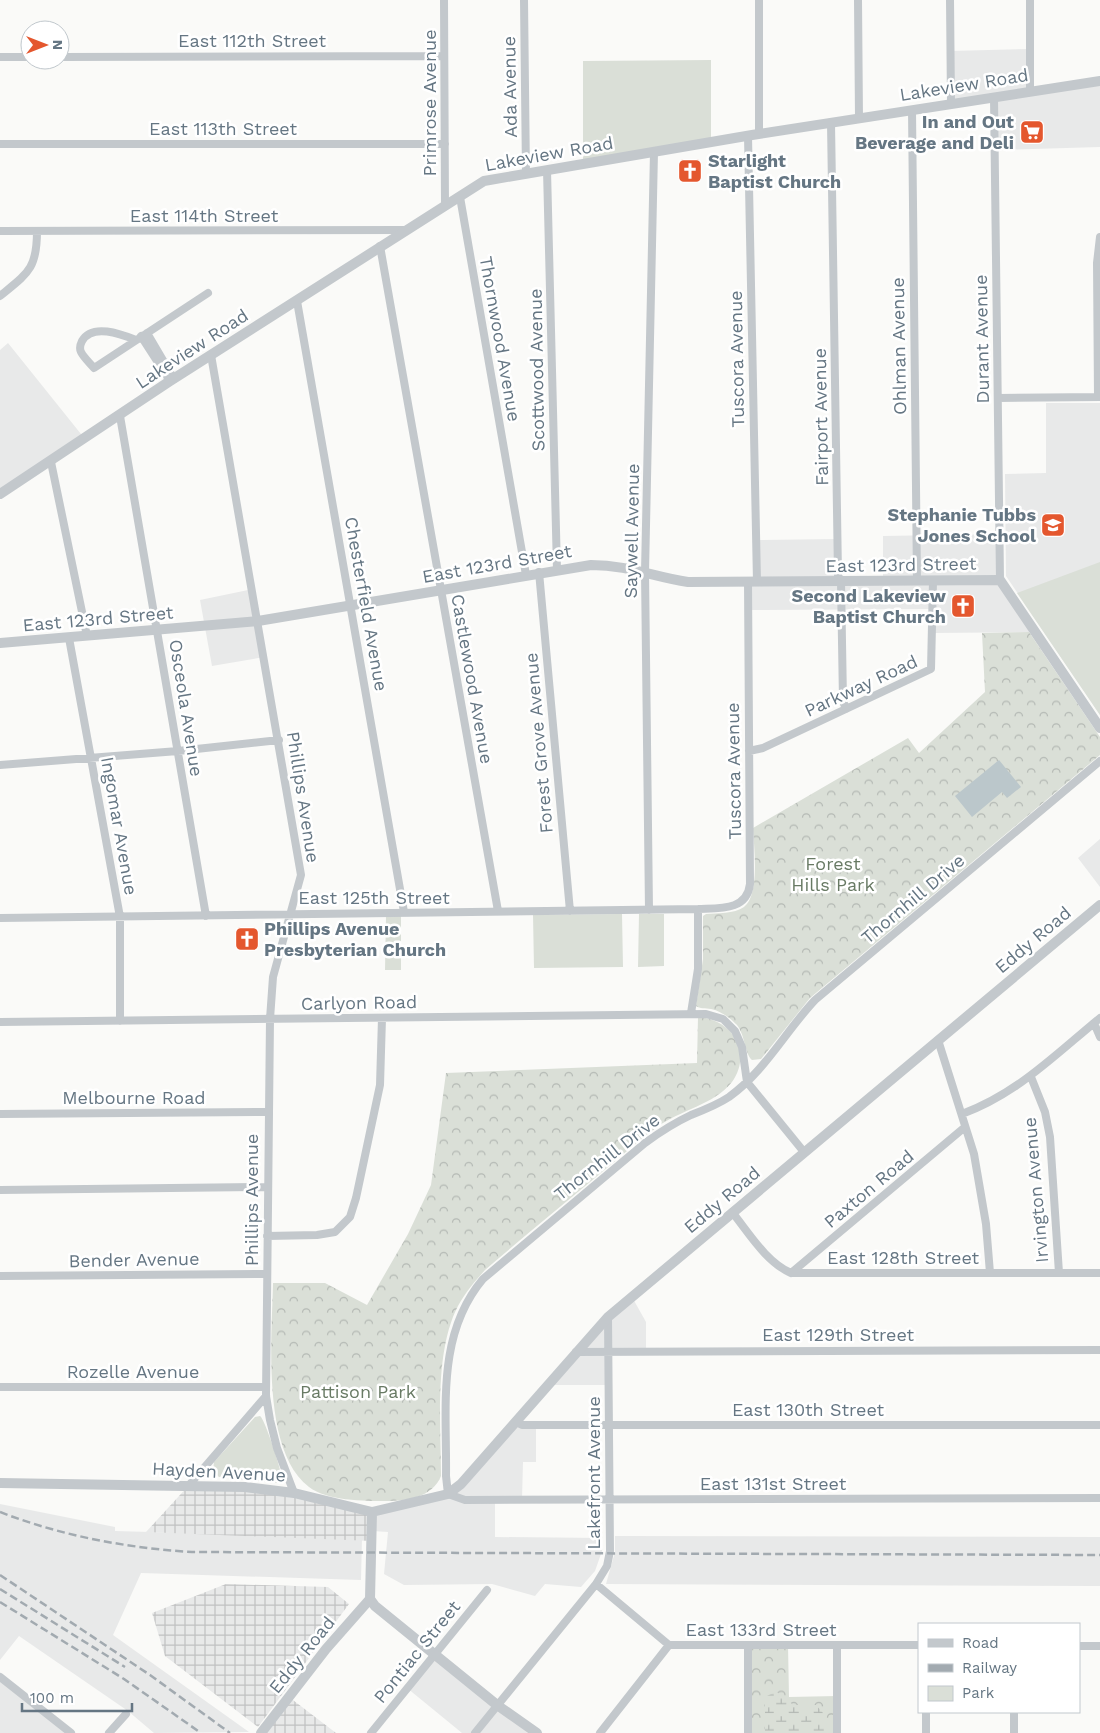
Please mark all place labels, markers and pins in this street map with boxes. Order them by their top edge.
place label: In and Out Beverage and Deli [855,111,1014,153]
supermarket icon: In and Out Beverage and Deli [1019,119,1045,145]
place label: Starlight Baptist Church [708,150,841,192]
church icon: Starlight Baptist Church [677,158,703,184]
place label: Stephanie Tubbs Jones School [888,504,1036,546]
school or university icon: Stephanie Tubbs Jones School [1040,512,1066,538]
place label: Second Lakeview Baptist Church [792,585,947,627]
church icon: Second Lakeview Baptist Church [950,593,976,619]
place label: Phillips Avenue Presbyterian Church [264,918,446,960]
church icon: Phillips Avenue Presbyterian Church [234,926,260,952]

